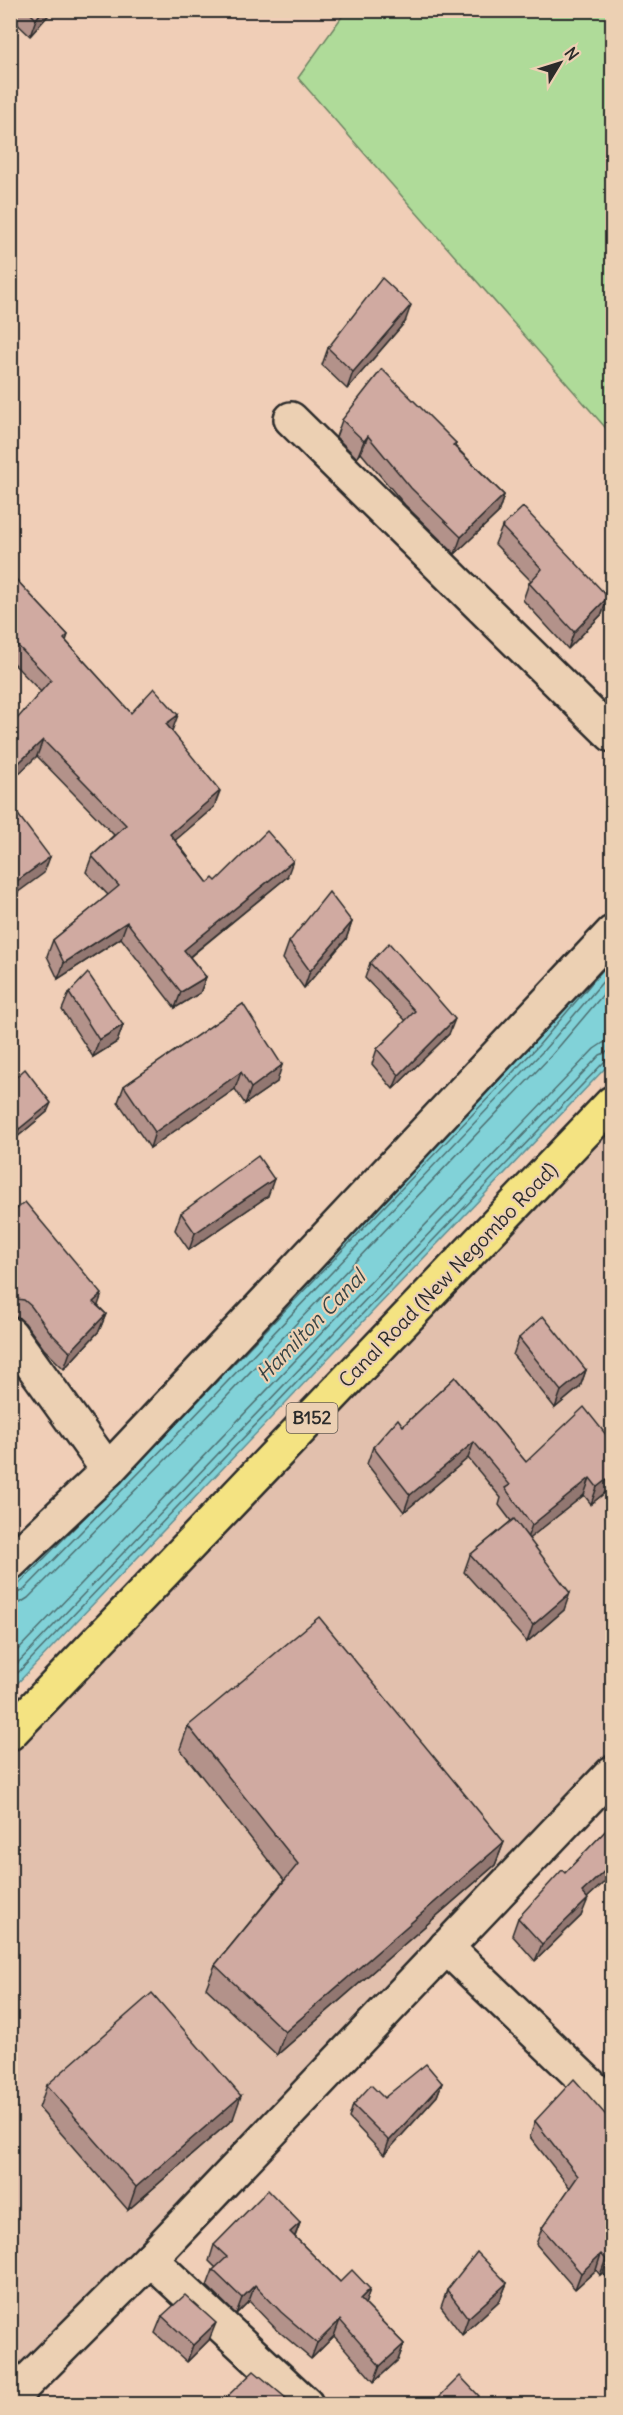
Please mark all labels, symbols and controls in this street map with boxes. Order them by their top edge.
north arrow [530,33,590,93]
text: N [561,43,583,64]
street label: Canal Road (New Negombo Road) [333,1157,562,1393]
water label: Hamilton Canal [250,1262,373,1387]
road number: B152 [286,1403,338,1433]

